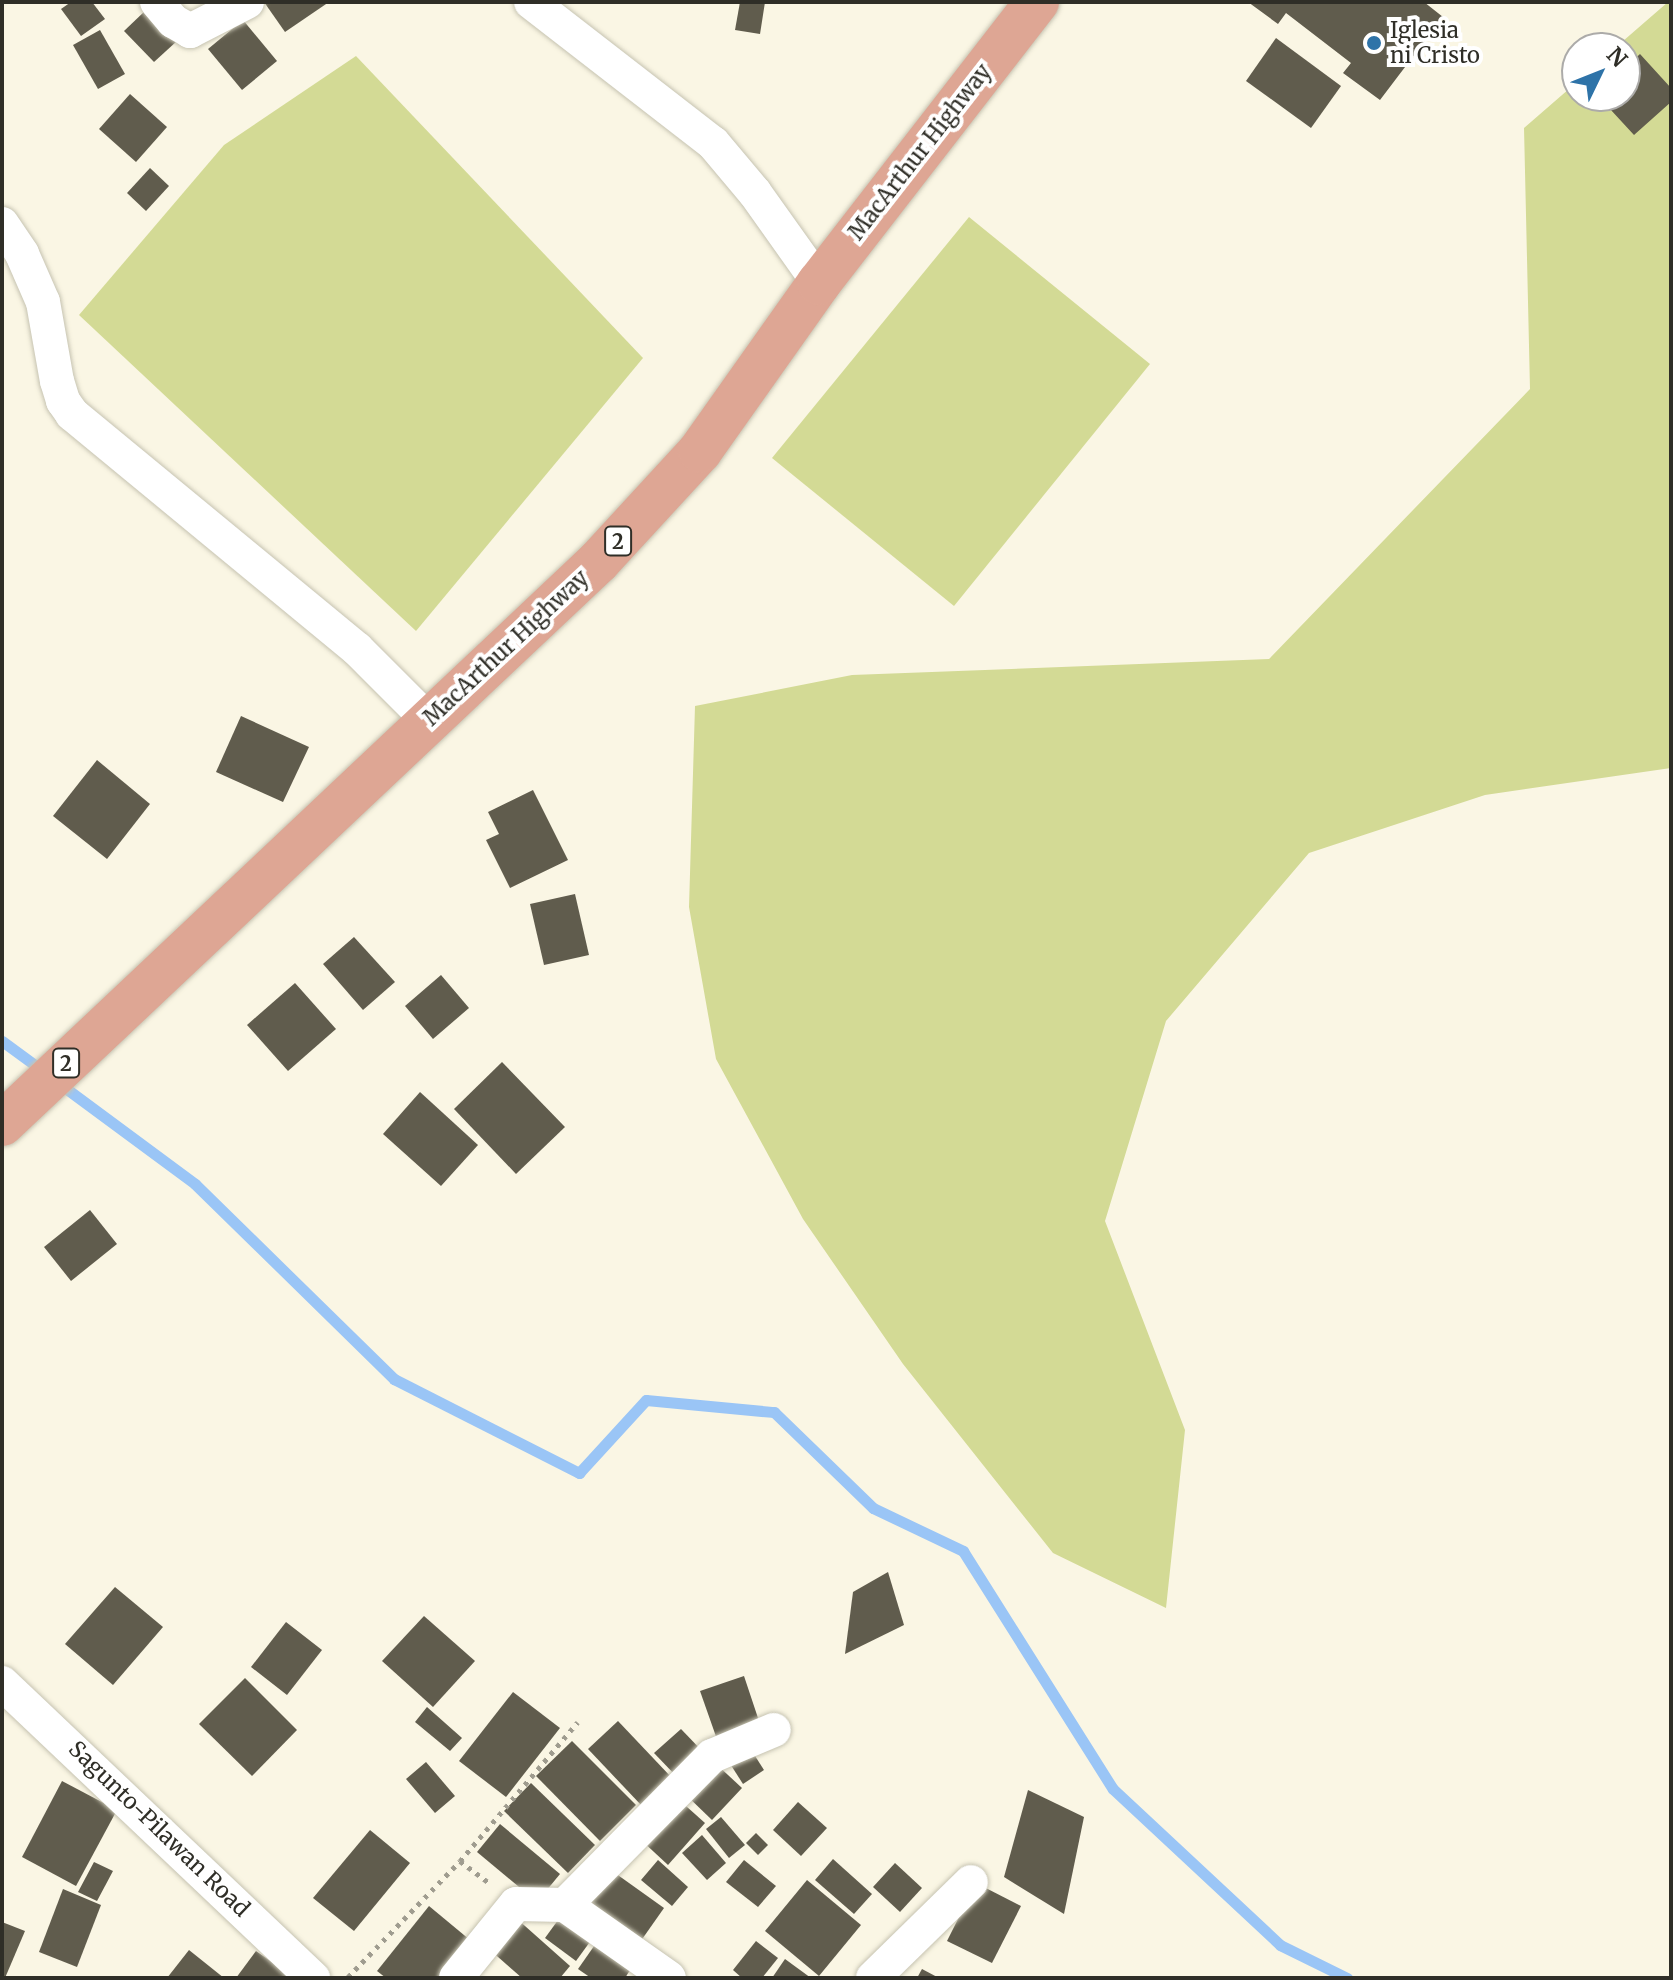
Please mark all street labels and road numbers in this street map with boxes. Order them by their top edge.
street label: MacArthur Highway [843,59,997,245]
road number: 2 [604,525,632,557]
street label: MacArthur Highway [418,565,594,731]
road number: 2 [52,1047,80,1079]
street label: Sagunto-Pilawan Road [63,1736,255,1922]

